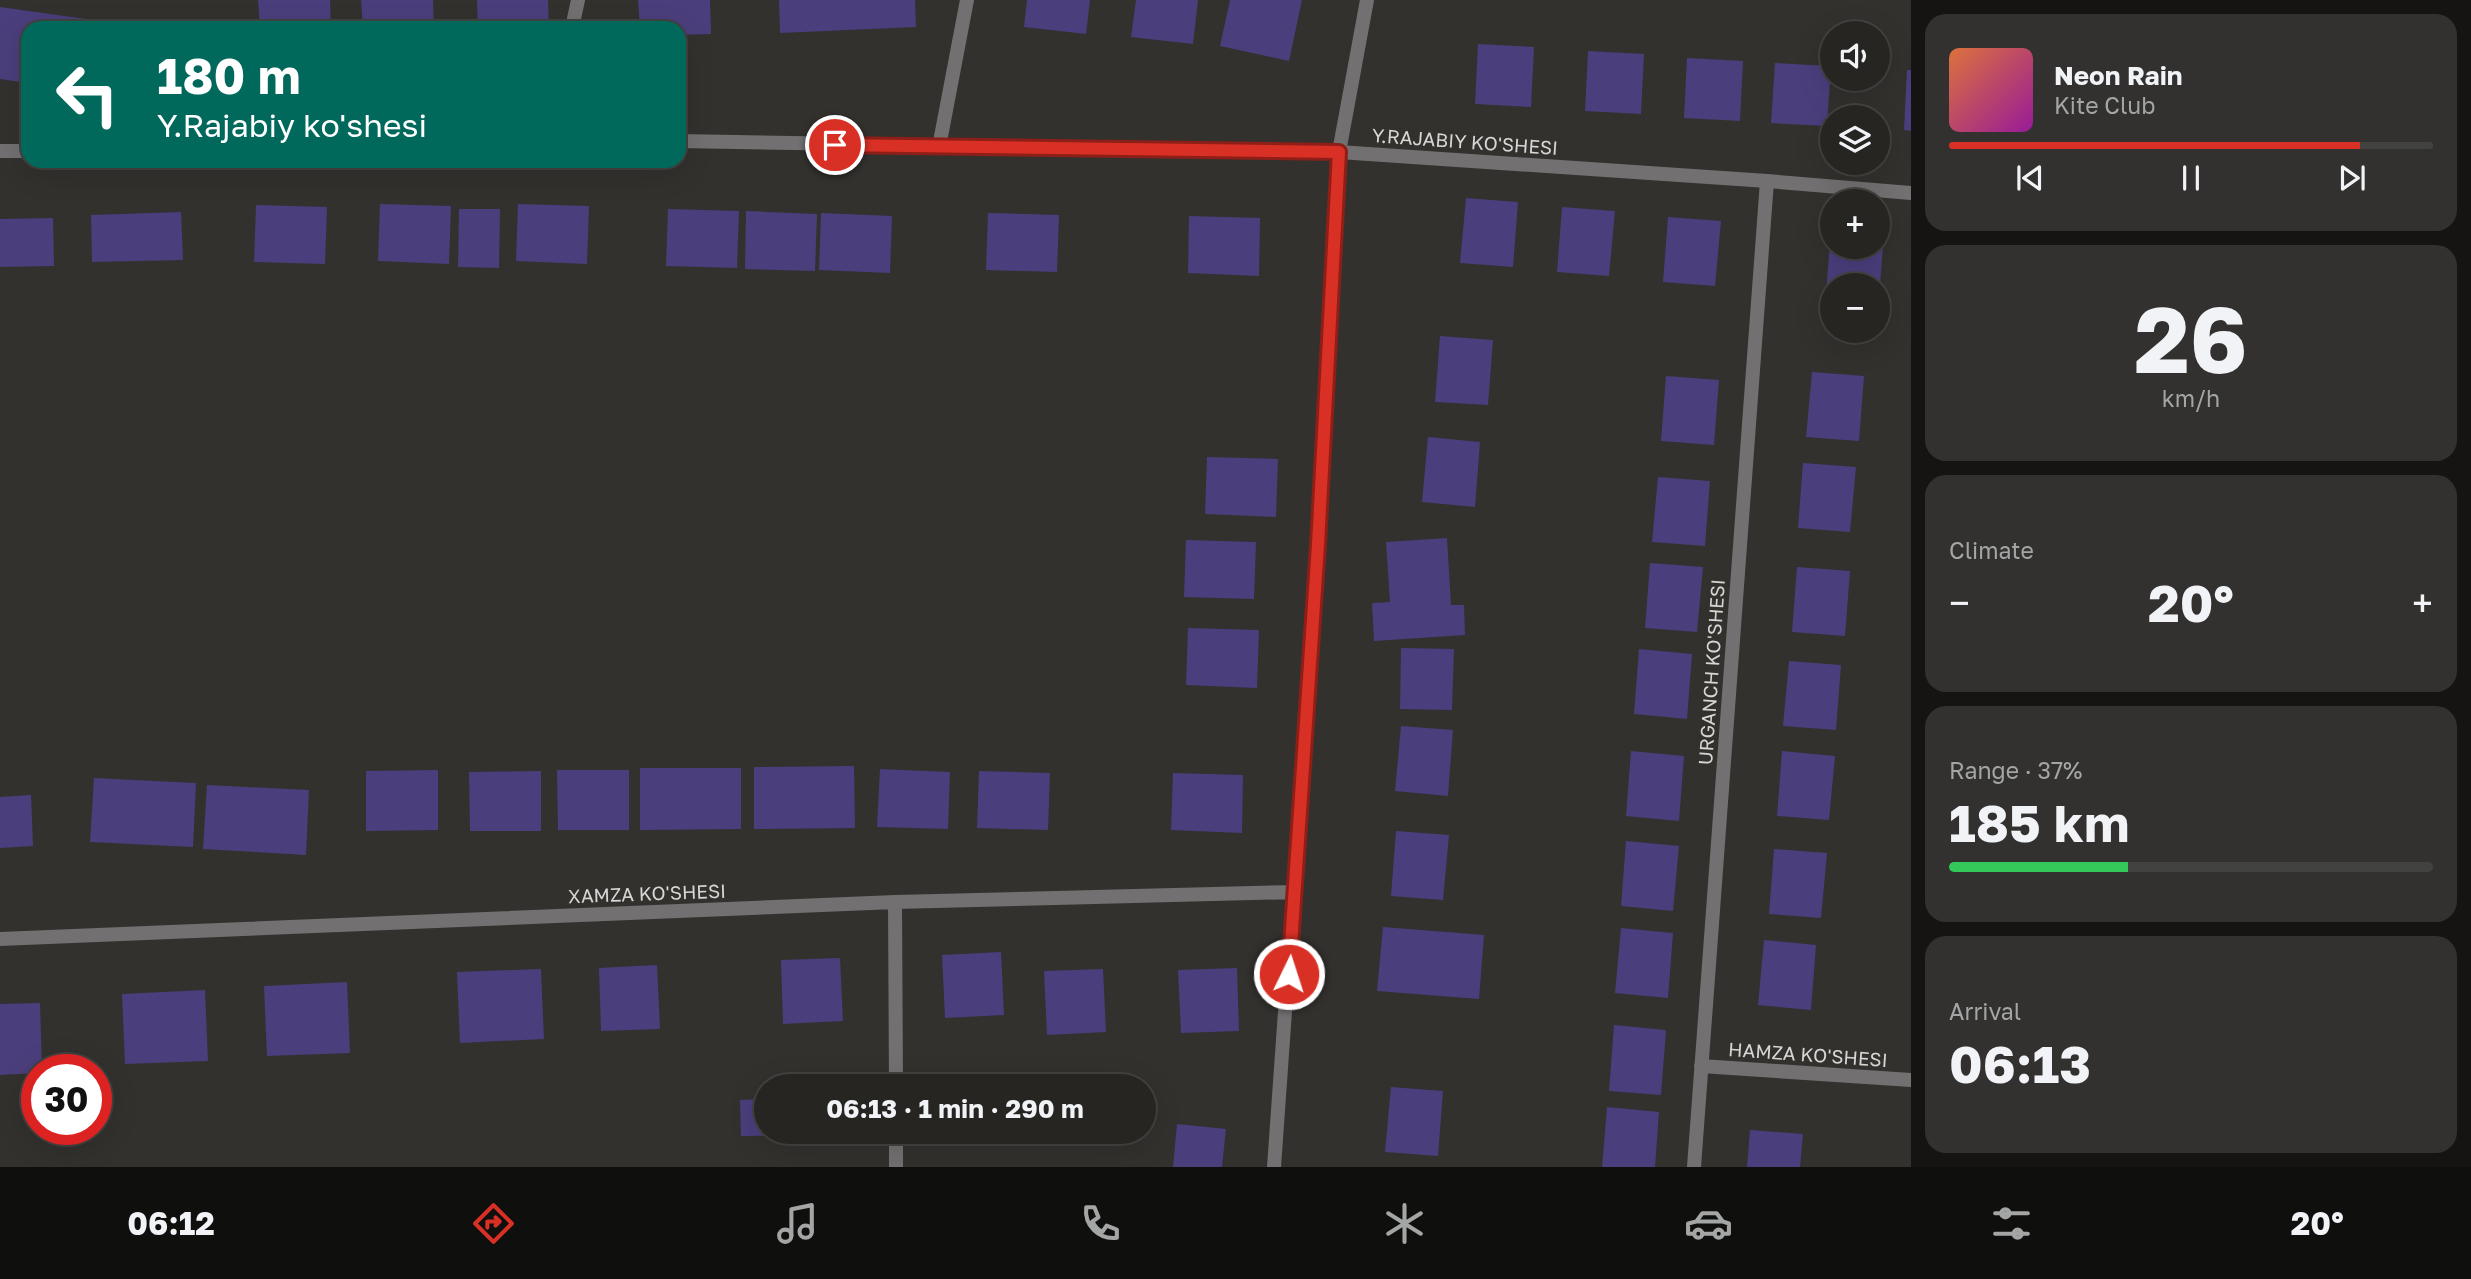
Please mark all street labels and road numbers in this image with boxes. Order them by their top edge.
street label: Y.RAJABIY KO'SHESI [1371,123,1559,159]
street label: URGANCH KO'SHESI [1693,578,1729,766]
street label: XAMZA KO'SHESI [568,879,726,907]
street label: HAMZA KO'SHESI [1728,1037,1888,1071]

